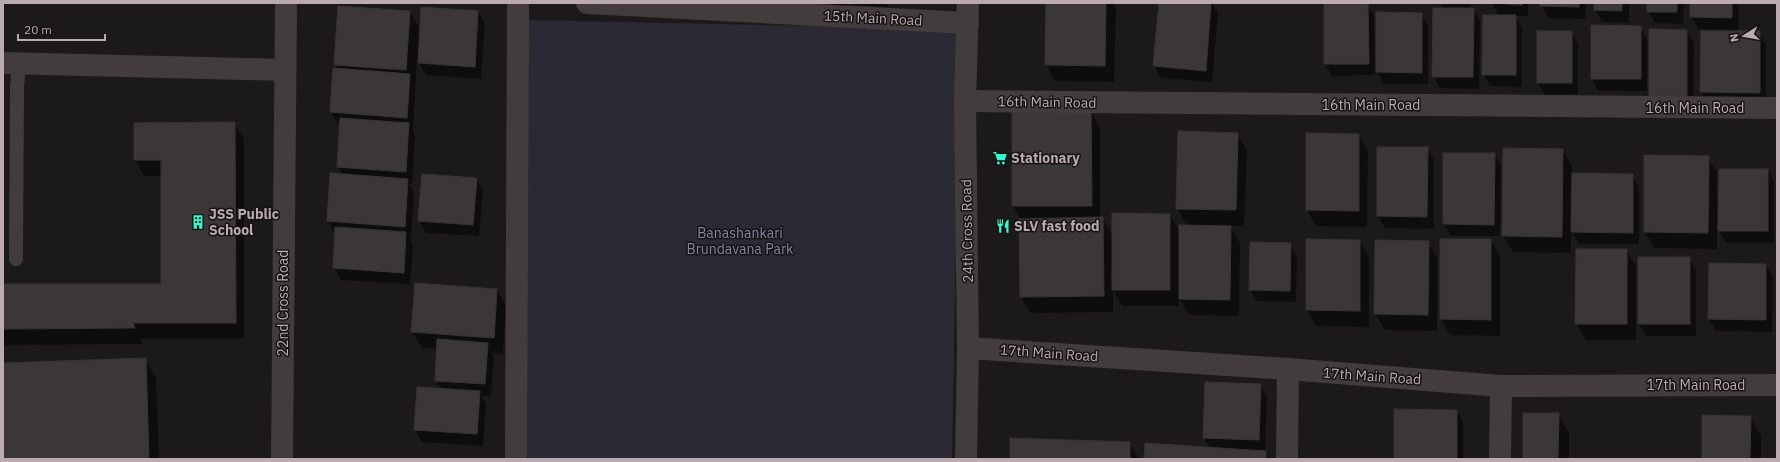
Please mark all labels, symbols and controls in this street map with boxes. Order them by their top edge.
street label: 15th Main Road [823,6,923,30]
scale bar [18,16,105,42]
north arrow [1724,16,1764,56]
text: 20 m [24,22,52,37]
text: N [1727,33,1742,43]
street label: 16th Main Road [997,92,1097,112]
street label: 16th Main Road [1322,96,1420,114]
street label: 16th Main Road [1646,99,1744,117]
place label: Stationary [1011,149,1080,167]
supermarket icon: Stationary [992,150,1008,166]
street label: 24th Cross Road [957,179,977,283]
place label: JSS Public School [209,205,279,239]
building icon: JSS Public School [190,214,206,230]
place label: SLV fast food [1014,217,1099,235]
restaurant icon: SLV fast food [995,218,1011,234]
park label: Banashankari Brundavana Park [687,224,794,258]
street label: 22nd Cross Road [274,250,292,356]
street label: 17th Main Road [999,341,1099,365]
street label: 17th Main Road [1322,364,1422,388]
street label: 17th Main Road [1647,376,1745,394]

